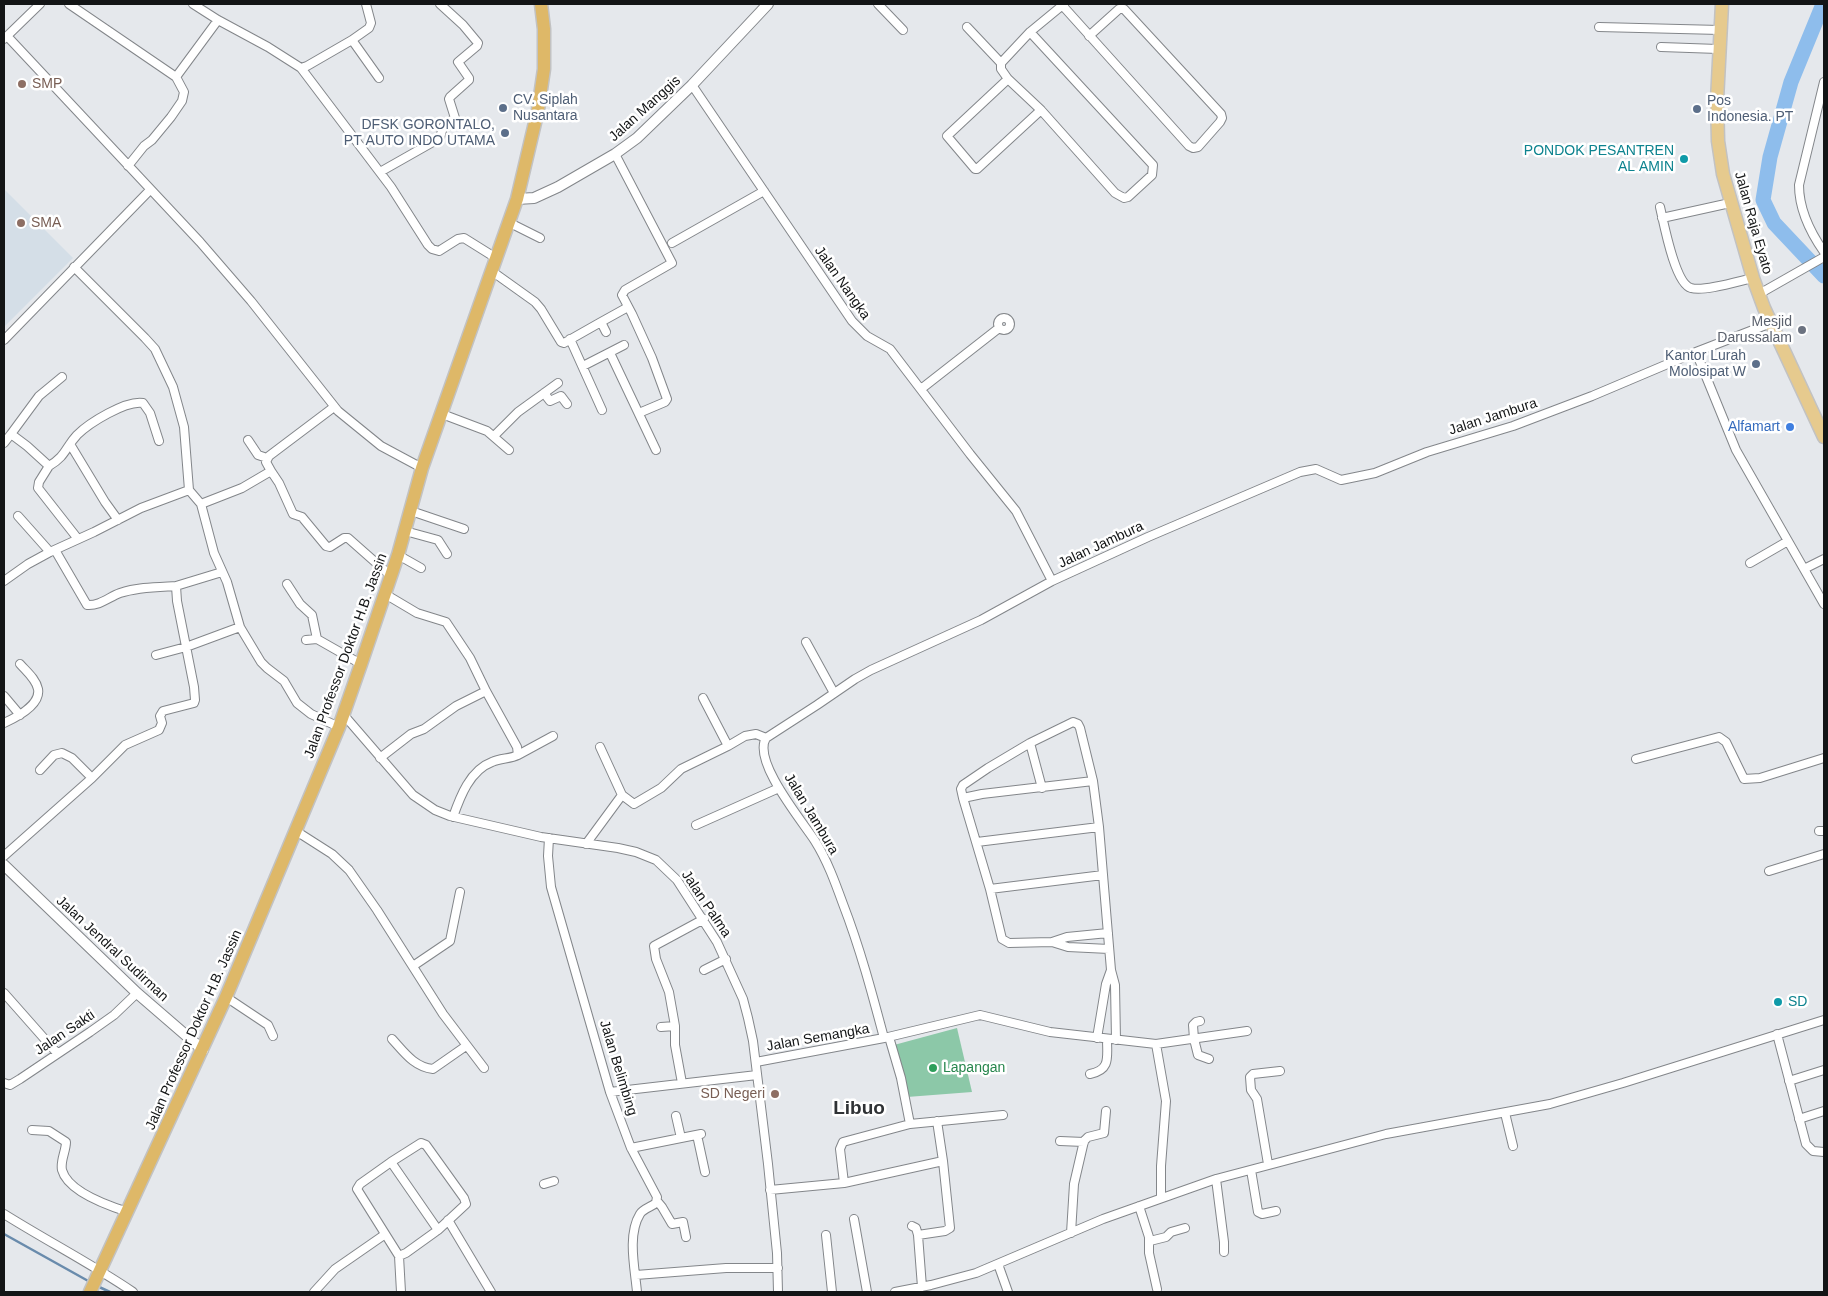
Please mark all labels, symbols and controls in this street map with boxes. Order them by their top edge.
street label: Jalan Manggis [606,73,684,145]
place label: SMP [32,76,62,92]
marker: SMP [16,78,28,90]
place label: CV. Siplah Nusantara [513,92,578,124]
place label: Pos Indonesia. PT [1707,93,1793,125]
marker: CV. Siplah Nusantara [497,102,509,114]
marker: Pos Indonesia. PT [1691,103,1703,115]
place label: DFSK GORONTALO, PT AUTO INDO UTAMA [344,117,495,150]
marker: DFSK GORONTALO, PT AUTO INDO UTAMA [499,127,511,139]
place label: PONDOK PESANTREN AL AMIN [1524,143,1674,176]
marker: PONDOK PESANTREN AL AMIN [1678,153,1690,165]
street label: Jalan Raja Eyato [1730,170,1776,276]
place label: SMA [31,215,61,231]
marker: SMA [15,217,27,229]
street label: Jalan Nangka [811,243,873,323]
place label: Mesjid Darussalam [1717,314,1792,347]
marker: Mesjid Darussalam [1796,324,1808,336]
place label: Kantor Lurah Molosipat W [1665,348,1746,381]
marker: Kantor Lurah Molosipat W [1750,358,1762,370]
street label: Jalan Jambura [1447,395,1539,439]
place label: Alfamart [1728,419,1780,435]
marker: Alfamart [1784,421,1796,433]
street label: Jalan Jambura [1056,518,1146,572]
street label: Jalan Professor Doktor H.B. Jassin [301,551,391,761]
street label: Jalan Jambura [780,770,842,858]
street label: Jalan Palma [677,867,735,941]
street label: Jalan Jendral Sudirman [52,893,172,1005]
street label: Jalan Professor Doktor H.B. Jassin [142,927,246,1133]
place label: SD [1788,994,1807,1010]
marker: SD [1772,996,1784,1008]
street label: Jalan Sakti [32,1007,98,1059]
street label: Jalan Belimbing [596,1018,640,1118]
street label: Jalan Semangka [765,1021,871,1055]
place label: Lapangan [943,1060,1005,1076]
marker: Lapangan [927,1062,939,1074]
place label: SD Negeri [700,1086,765,1102]
marker: SD Negeri [769,1088,781,1100]
district label: Libuo [833,1098,885,1120]

